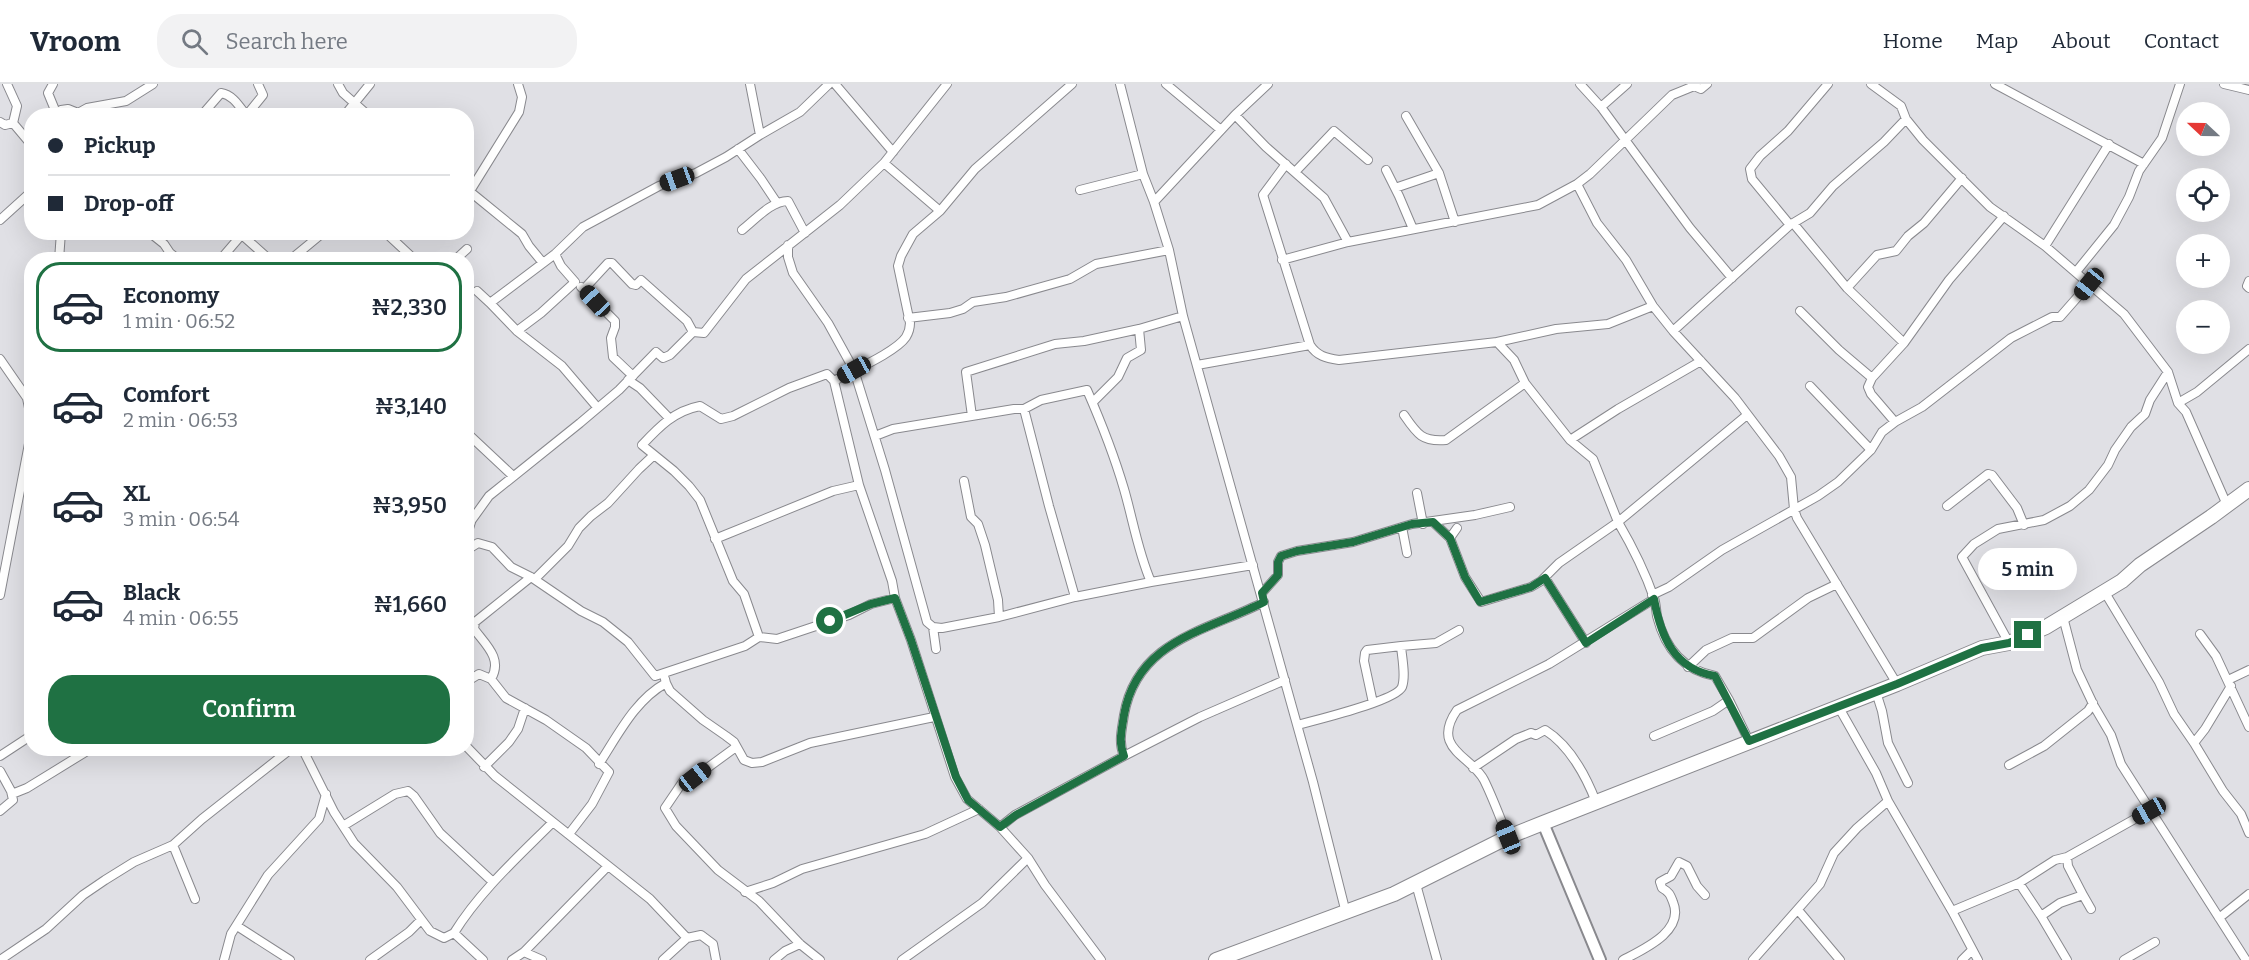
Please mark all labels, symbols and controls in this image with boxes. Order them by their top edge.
search box [157,14,577,68]
text: Vroom [30,25,121,58]
icon: search [178,25,211,58]
text: Search here [226,28,348,55]
text: Home [1883,28,1943,54]
text: Map [1976,28,2018,54]
text: About [2051,28,2111,54]
text: Contact [2144,28,2219,54]
north arrow [2176,102,2230,156]
map controls [2176,102,2230,354]
text: Pickup [84,132,156,159]
car [657,164,697,194]
button: locate [2176,168,2230,222]
text: Drop-off [84,190,174,217]
button: + [2176,234,2230,288]
car [2071,264,2107,304]
icon: car [51,280,105,334]
text: Economy [123,282,219,309]
car [576,282,614,320]
text: ₦2,330 [371,294,447,321]
button: − [2176,300,2230,354]
text: 1 min · 06:52 [123,309,235,333]
car [834,353,874,387]
icon: car [51,379,105,433]
text: Comfort [123,381,210,408]
text: ₦3,140 [374,393,447,420]
text: 2 min · 06:53 [123,408,238,432]
icon: car [51,478,105,532]
text: XL [123,480,150,507]
text: ₦3,950 [372,492,447,519]
text: 3 min · 06:54 [123,507,239,531]
callout: 5 min [1978,548,2078,590]
text: 5 min [2001,557,2054,581]
icon: car [51,577,105,631]
text: Black [123,579,180,606]
text: ₦1,660 [373,591,447,618]
text: 4 min · 06:55 [123,606,239,630]
route start [816,607,843,634]
route end [2014,621,2041,648]
button: Confirm [48,675,450,744]
car [675,759,715,795]
car [2129,794,2169,828]
car [1493,817,1523,857]

